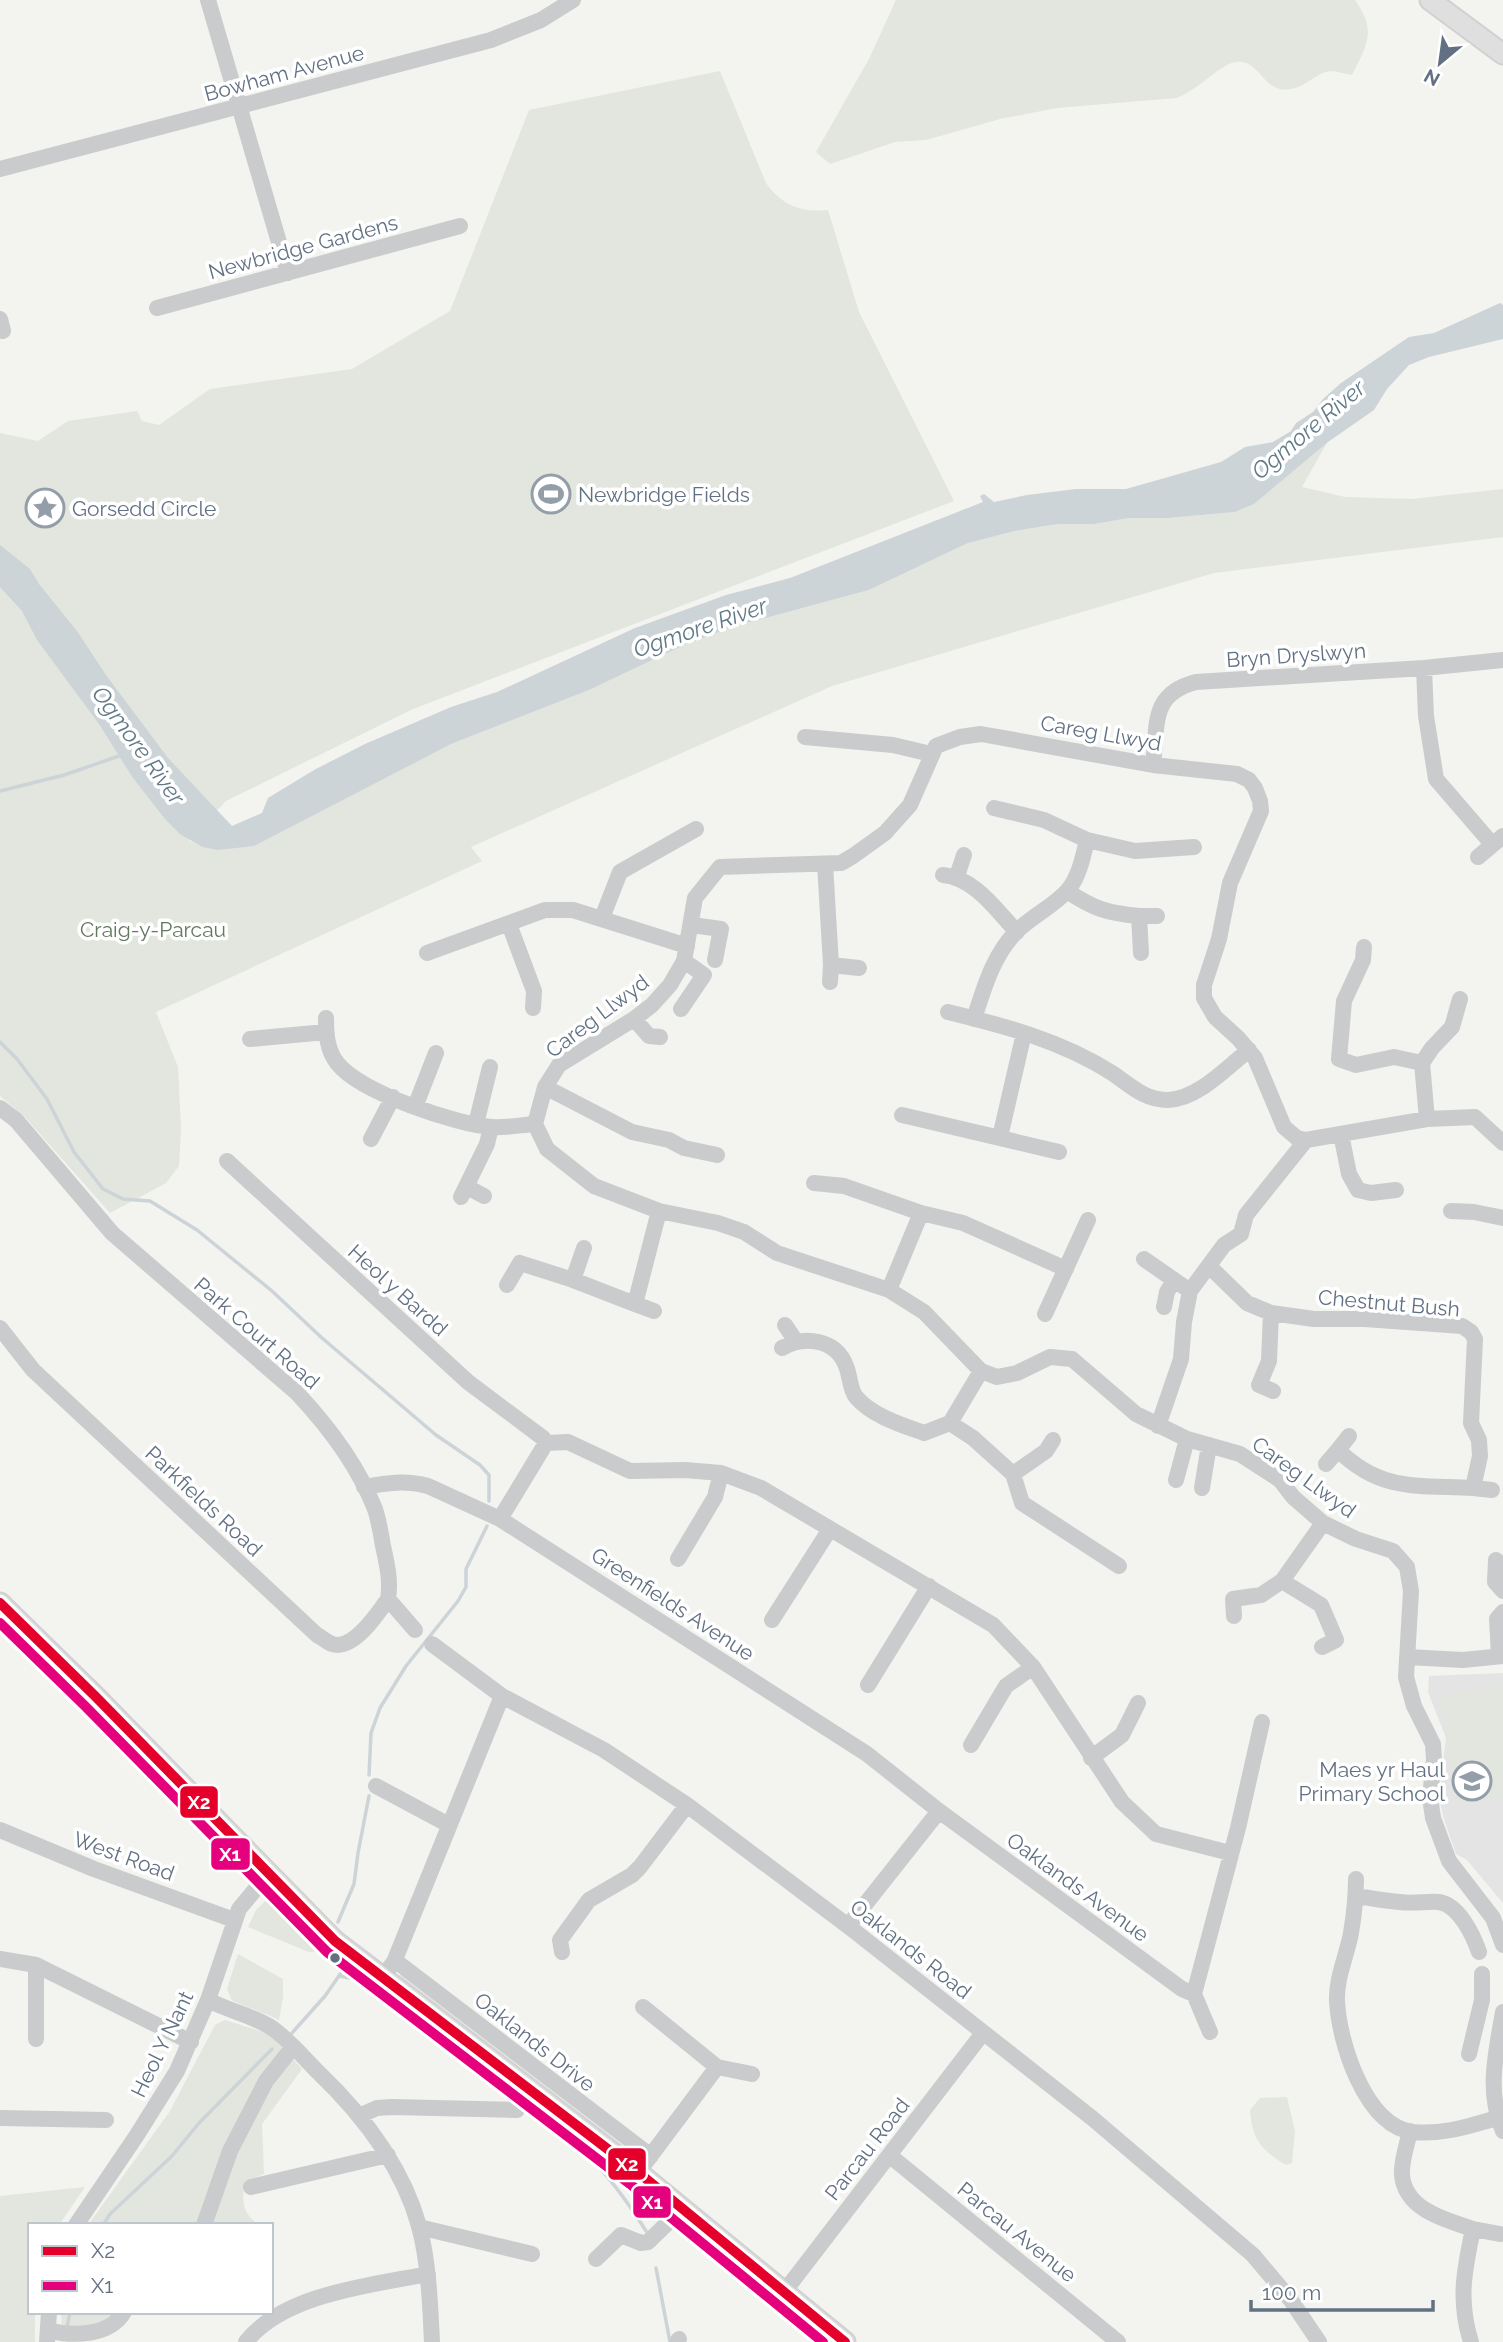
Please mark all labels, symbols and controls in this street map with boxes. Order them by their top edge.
north arrow [1405,28,1475,98]
street label: Bowham Avenue [201,40,367,106]
text: N [1420,65,1443,91]
street label: Newbridge Gardens [206,210,400,284]
water label: Ogmore River [1246,373,1371,484]
sports icon: Newbridge Fields [530,473,572,515]
place label: Newbridge Fields [578,482,750,507]
place icon: Gorsedd Circle [24,487,66,529]
place label: Gorsedd Circle [72,496,216,521]
water label: Ogmore River [630,591,771,663]
street label: Bryn Dryslwyn [1225,638,1367,672]
water label: Ogmore River [87,681,192,810]
street label: Careg Llwyd [1039,710,1163,756]
park label: Craig-y-Parcau [80,917,226,942]
street label: Careg Llwyd [541,969,653,1063]
street label: Heol y Bardd [343,1239,453,1341]
street label: Park Court Road [189,1272,325,1394]
street label: Chestnut Bush [1317,1284,1461,1322]
street label: Careg Llwyd [1247,1431,1361,1523]
street label: Parkfields Road [140,1441,268,1561]
street label: Greenfields Avenue [587,1542,759,1666]
place label: Maes yr Haul Primary School [1298,1757,1445,1806]
school or university icon: Maes yr Haul Primary School [1451,1760,1493,1802]
line badge: X2 [179,1785,219,1819]
text: X2 [186,1791,211,1813]
street label: West Road [70,1826,178,1886]
street label: Oaklands Avenue [1002,1827,1154,1947]
line badge: X1 [210,1837,251,1871]
text: X1 [218,1843,241,1865]
street label: Oaklands Road [846,1894,976,2004]
unlabelled marker [328,1951,342,1965]
street label: Heol Y Nant [126,1987,198,2101]
street label: Oaklands Drive [470,1987,600,2097]
street label: Parcau Road [819,2093,915,2205]
line badge: X2 [607,2147,647,2181]
text: X2 [614,2153,639,2175]
street label: Parcau Avenue [953,2177,1081,2287]
line badge: X1 [632,2185,672,2219]
text: X1 [640,2191,663,2213]
legend [28,2223,273,2314]
text: X2 [91,2238,115,2263]
scale bar [1251,2268,1433,2312]
text: X1 [91,2273,113,2298]
text: 100 m [1262,2280,1321,2305]

